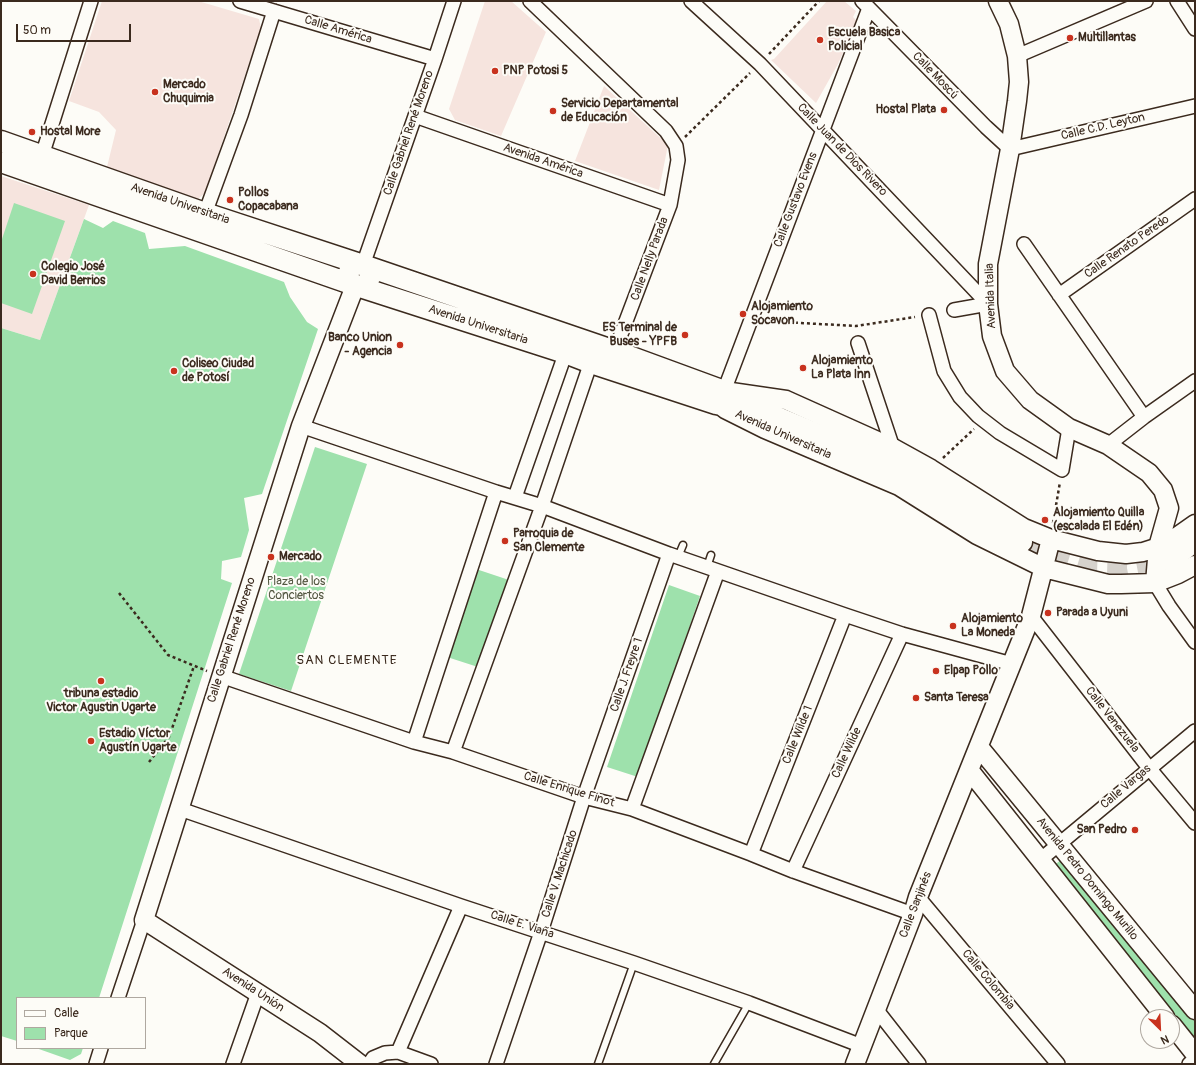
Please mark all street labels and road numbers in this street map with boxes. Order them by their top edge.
street label: Calle América [302,13,374,47]
street label: Calle Moscú [909,49,961,103]
street label: Calle Gabriel René Moreno [381,69,437,197]
street label: Calle Juan de Dios Rivero [794,101,890,199]
street label: Calle C.D. Leyton [1060,110,1146,144]
street label: Avenida América [501,141,585,181]
street label: Calle Gustavo Evens [771,150,821,250]
street label: Avenida Universitaria [129,180,231,228]
street label: Calle Renato Peredo [1082,212,1172,282]
street label: Calle Nelly Parada [628,215,672,303]
street label: Avenida Italia [983,263,999,329]
street label: Avenida Universitaria [426,302,530,348]
street label: Avenida Universitaria [733,407,833,463]
street label: Calle Gabriel René Moreno [205,575,259,705]
street label: Calle J. Freyre 1 [608,636,646,714]
street label: Calle Venezuela [1082,684,1142,756]
street label: Calle Wilde 1 [780,704,816,766]
street label: Calle Wilde [829,725,865,781]
street label: Calle Vargas [1098,762,1154,812]
street label: Calle Enrique Finot [522,769,616,811]
street label: Avenida Pedro Domingo Murillo [1033,815,1141,943]
street label: Calle V. Machicado [539,828,581,920]
street label: Calle Sanjinés [897,870,935,940]
street label: Calle E. Viaña [488,908,556,942]
street label: Calle Colombia [959,947,1017,1013]
street label: Avenida Unión [219,965,287,1015]

